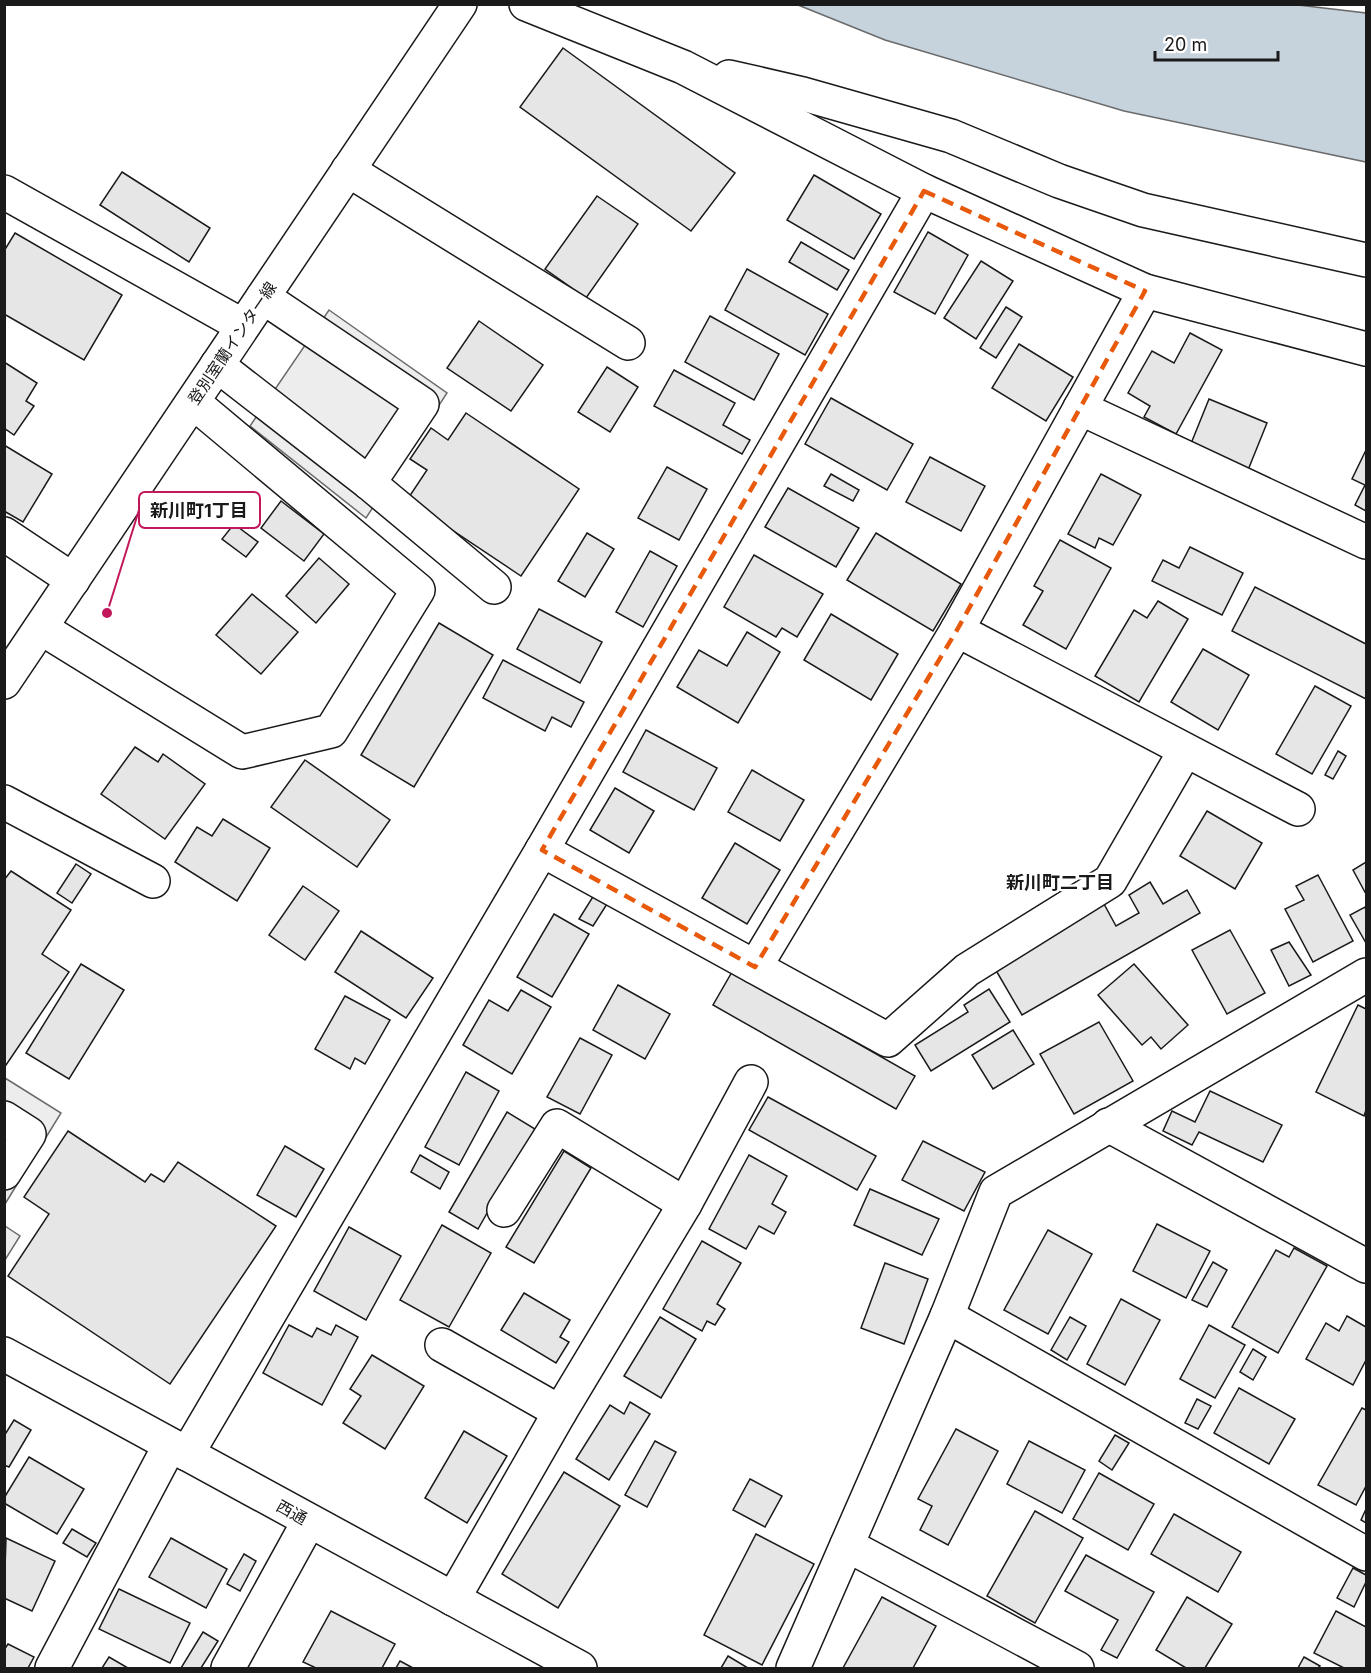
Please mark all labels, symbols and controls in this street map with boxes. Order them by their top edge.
scale bar [1155,24,1278,62]
text: 20 m [1164,34,1207,55]
street label: 登別室蘭インター線 [183,278,281,408]
callout: 新川町1丁目 [139,492,260,528]
text: 新川町1丁目 [150,500,248,521]
district label: 新川町二丁目 [1006,872,1114,893]
street label: 西通 [273,1495,311,1529]

